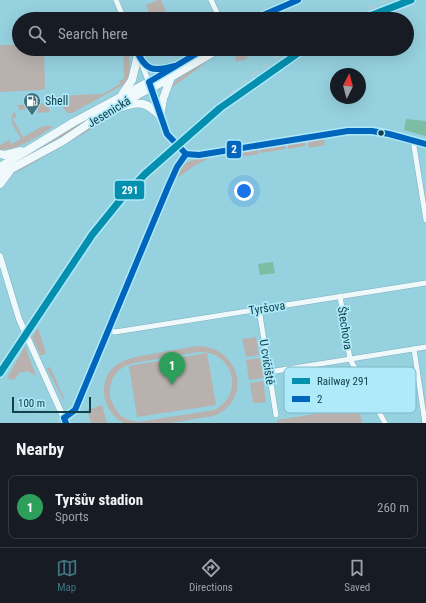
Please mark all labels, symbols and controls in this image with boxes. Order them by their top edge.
search box [12,12,414,56]
icon: search [26,23,48,45]
text: Search here [58,25,128,43]
north arrow [330,68,366,104]
fuel station icon: Shell [22,91,42,116]
place label: Shell [45,94,68,108]
street label: Jesenická [85,94,133,130]
unlabelled marker [376,128,386,138]
line badge: 2 [226,140,242,159]
text: 2 [231,143,237,156]
line badge: 291 [114,180,145,200]
your location [234,181,254,201]
text: 291 [122,184,138,197]
street label: Tyršova [248,298,286,318]
street label: Štechova [335,305,356,351]
street label: U cvičiště [256,338,278,386]
pin: 1 [159,352,185,385]
legend [284,367,416,413]
text: Railway 291 [317,375,369,388]
text: 2 [317,393,322,406]
scale bar [12,395,91,414]
text: 100 m [18,397,45,410]
text: Nearby [16,439,64,459]
text: Tyršův stadion [55,491,143,509]
text: 1 [27,500,33,515]
text: 260 m [377,500,409,515]
text: Sports [55,509,89,524]
tab: Map [56,557,78,594]
tab: Directions [189,557,233,594]
tab: Saved [344,557,370,594]

